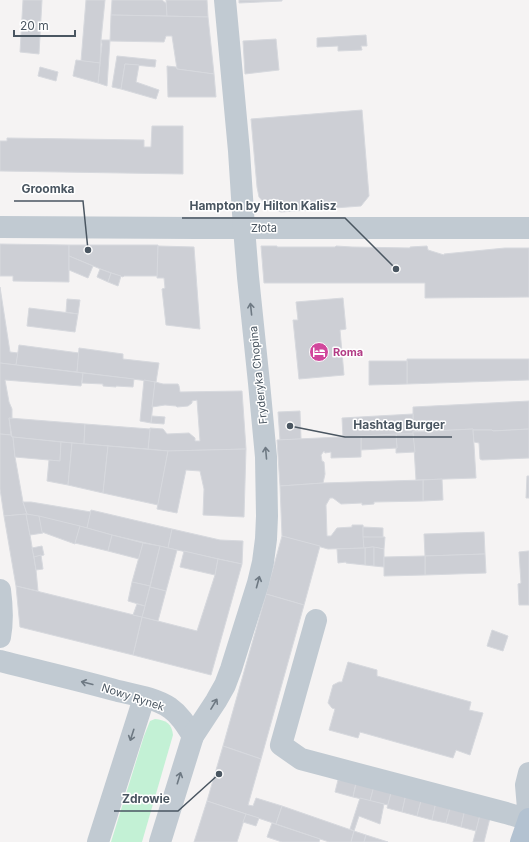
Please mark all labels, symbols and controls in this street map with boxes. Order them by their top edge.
scale bar [14,12,75,38]
text: 20 m [20,18,49,33]
callout: Groomka [14,177,83,201]
text: Groomka [21,181,75,196]
callout: Hampton by Hilton Kalisz [182,194,345,218]
text: Hampton by Hilton Kalisz [189,198,337,213]
street label: Złota [251,221,277,235]
one-way arrow [247,303,255,316]
street label: Fryderyka Chopina [246,325,270,425]
hotel icon: Roma [308,341,330,363]
place label: Roma [333,345,363,359]
callout: Hashtag Burger [345,413,452,437]
text: Hashtag Burger [353,417,445,432]
one-way arrow [262,447,269,460]
one-way arrow [254,576,262,589]
one-way arrow [81,678,94,686]
street label: Nowy Rynek [100,680,166,714]
one-way arrow [211,698,219,710]
one-way arrow [128,728,135,741]
one-way arrow [176,772,184,784]
callout: Zdrowie [114,787,178,811]
text: Zdrowie [122,791,170,806]

